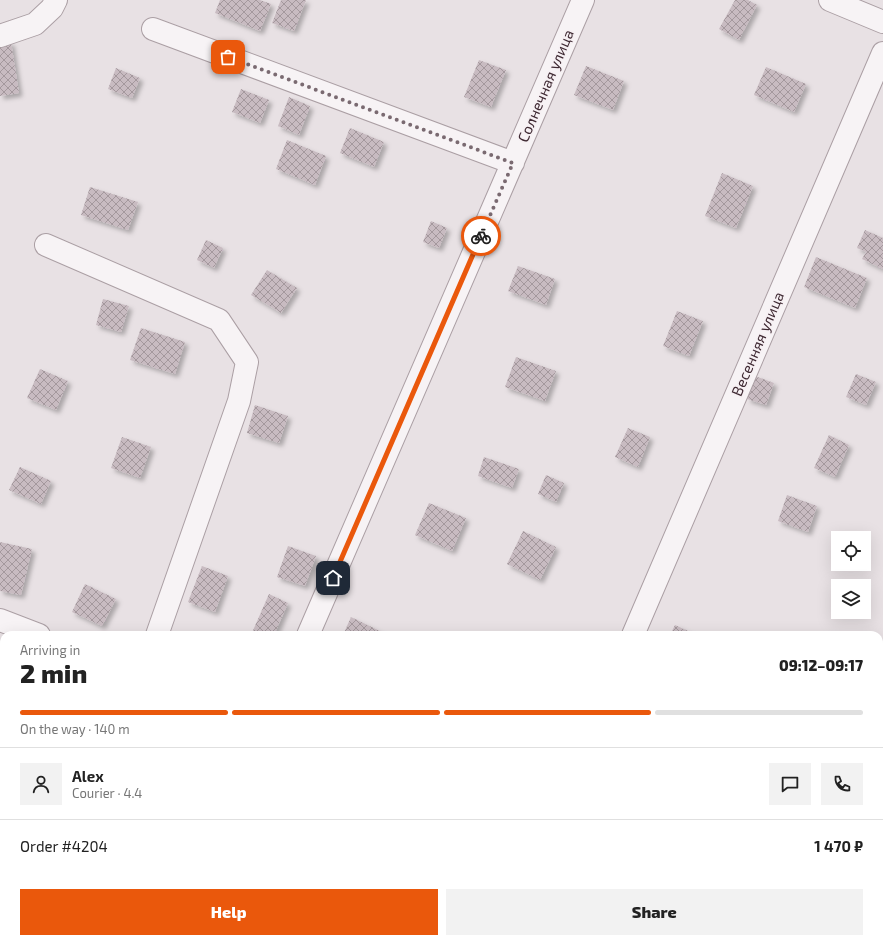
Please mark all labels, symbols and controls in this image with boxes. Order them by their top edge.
street label: Солнечная улица [513,27,578,145]
pin [211,40,245,74]
icon: bag [217,46,239,68]
courier [461,216,501,256]
icon: bike [470,225,492,247]
street label: Весенняя улица [727,289,788,399]
map controls [831,531,871,619]
button: locate [831,531,871,571]
pin [316,561,350,595]
icon: home [322,567,344,589]
button: layers [831,579,871,619]
text: Arriving in [20,642,80,658]
text: 09:12–09:17 [779,656,863,674]
text: 2 min [20,657,87,688]
text: On the way · 140 m [20,721,130,737]
button: person [20,763,62,805]
button: chat [769,763,811,805]
button: phone [821,763,863,805]
text: Alex [72,767,104,785]
text: Courier · 4.4 [72,785,142,801]
text: Order #4204 [20,837,108,855]
text: 1 470 ₽ [814,837,863,855]
button: Help [20,889,438,935]
button: Share [446,889,863,935]

